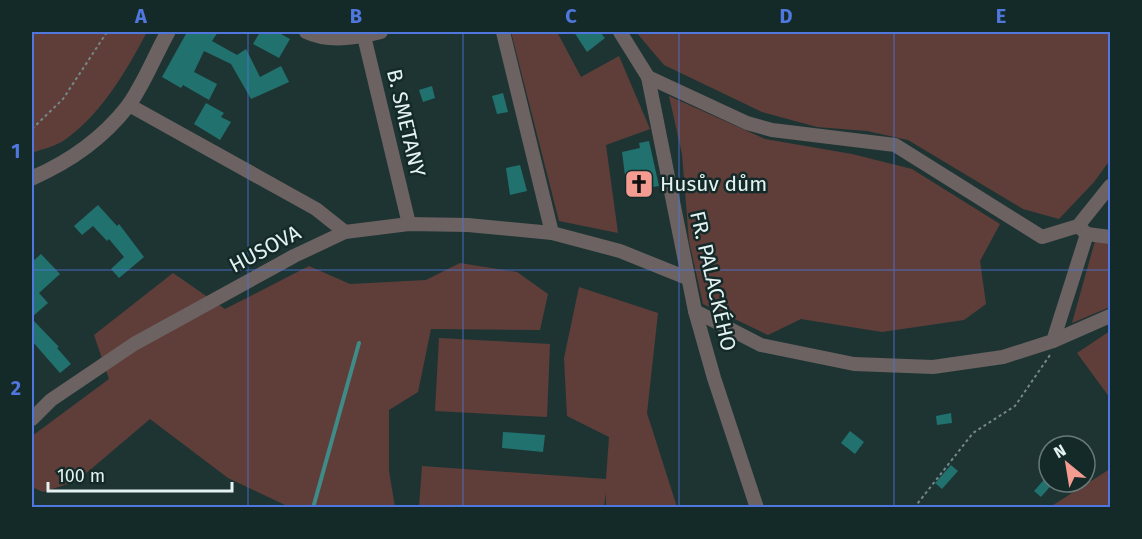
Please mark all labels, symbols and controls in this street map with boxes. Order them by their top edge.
text: A [134,4,148,28]
text: B [350,4,362,28]
text: C [565,4,577,28]
text: D [779,4,793,28]
text: E [996,4,1006,28]
street label: B. SMETANY [381,67,431,180]
text: 1 [11,139,21,163]
church icon: Husův dům [623,168,655,200]
place label: Husův dům [660,171,767,197]
street label: FR. PALACKÉHO [684,208,742,354]
street label: HUSOVA [225,219,305,279]
text: 2 [11,376,21,400]
north arrow [1037,434,1097,494]
text: N [1050,441,1069,462]
scale bar [48,455,232,493]
text: 100 m [57,465,105,487]

